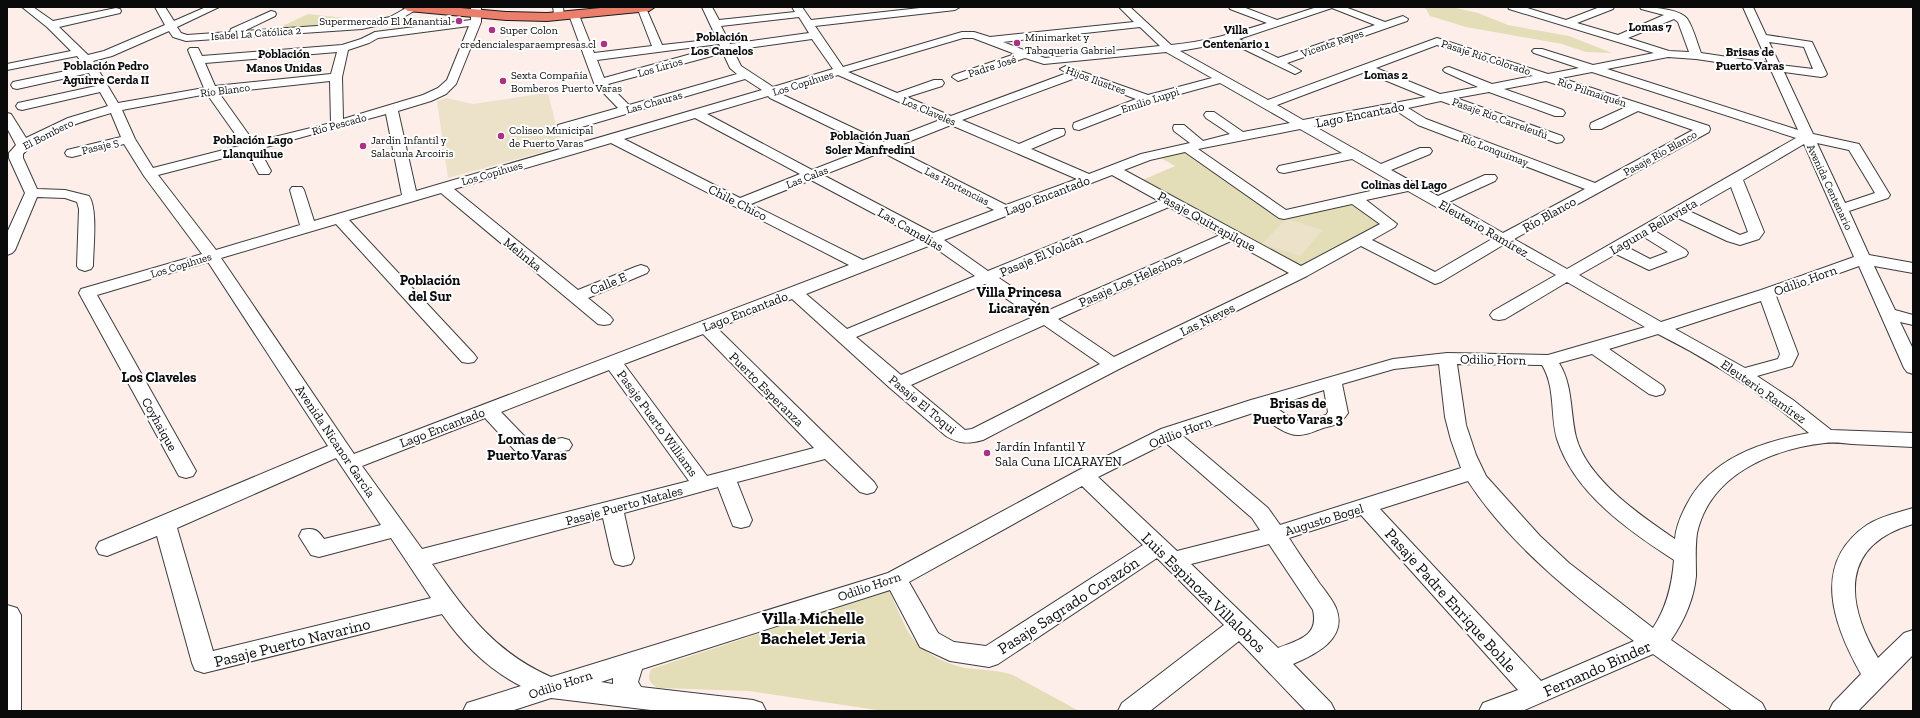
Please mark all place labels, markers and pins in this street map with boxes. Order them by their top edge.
place label: Supermercado El Manantial [319,15,451,28]
marker: Supermercado El Manantial [454,16,464,26]
place label: Super Colon [500,24,559,37]
marker: Super Colon [487,25,497,35]
place label: Minimarket y Tabaquería Gabriel [1025,31,1115,57]
place label: credencialesparaempresas.cl [460,38,596,51]
marker: Minimarket y Tabaquería Gabriel [1012,38,1022,48]
marker: credencialesparaempresas.cl [599,39,609,49]
place label: Sexta Compañía Bomberos Puerto Varas [511,69,622,95]
marker: Sexta Compañía Bomberos Puerto Varas [498,76,508,86]
place label: Coliseo Municipal de Puerto Varas [509,124,593,150]
marker: Coliseo Municipal de Puerto Varas [496,131,506,141]
place label: Jardín Infantil y Salacuna Arcoiris [371,134,454,160]
marker: Jardín Infantil y Salacuna Arcoiris [358,141,368,151]
place label: Jardín Infantil Y Sala Cuna LICARAYEN [995,439,1122,469]
marker: Jardín Infantil Y Sala Cuna LICARAYEN [982,448,992,458]

